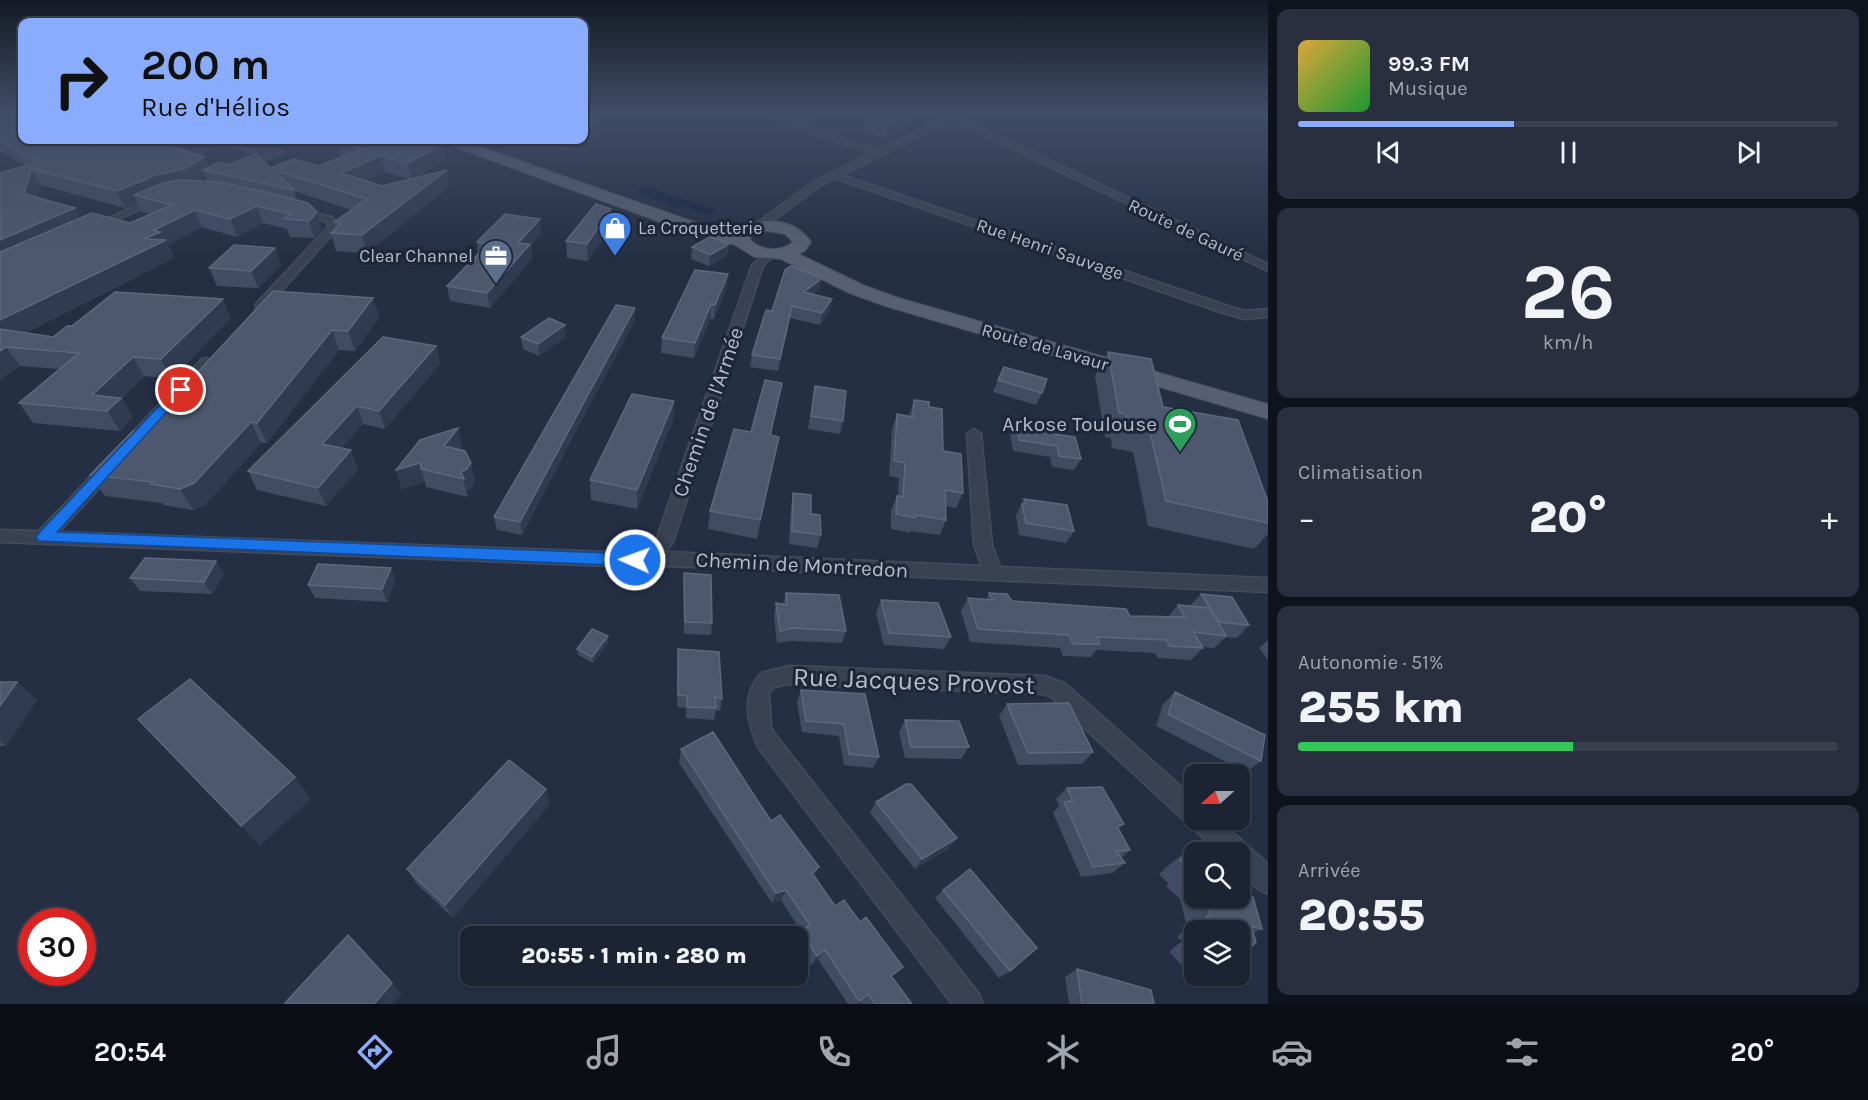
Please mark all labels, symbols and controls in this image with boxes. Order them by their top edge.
text: 200 m [141,40,270,90]
icon: right [42,42,120,120]
text: 99.3 FM [1388,51,1470,77]
text: Musique [1388,77,1468,100]
text: Rue d'Hélios [141,91,290,123]
icon: previous [1372,136,1405,169]
icon: pause [1552,136,1585,169]
icon: next [1732,136,1765,169]
street label: Route de Gauré [1125,194,1247,266]
shop icon: La Croquetterie [597,210,633,257]
street label: Rue Henri Sauvage [974,214,1126,284]
place label: La Croquetterie [638,217,763,239]
office icon: Clear Channel [478,238,514,285]
place label: Clear Channel [359,245,473,267]
text: 26 [1521,246,1615,338]
street label: Route de Lavaur [979,318,1111,376]
street label: Chemin de l'Armée [668,324,748,500]
text: km/h [1543,331,1593,354]
pin [155,364,206,415]
icon: arrive [164,373,197,406]
sports icon: Arkose Toulouse [1162,406,1198,453]
place label: Arkose Toulouse [1002,412,1157,436]
text: Climatisation [1298,461,1423,484]
text: 20° [1529,491,1607,543]
text: − [1298,499,1315,537]
text: + [1821,499,1838,537]
position arrow [603,528,667,592]
street label: Chemin de Montredon [695,547,909,583]
text: Autonomie · 51% [1298,651,1443,674]
street label: Rue Jacques Provost [792,661,1036,701]
text: 255 km [1298,681,1464,733]
north arrow [1184,764,1250,830]
map controls [1184,764,1250,986]
button: search [1184,842,1250,908]
text: Arrivée [1298,859,1361,882]
text: 20:55 [1298,889,1425,941]
speed limit sign: 30 [18,908,96,986]
button: layers [1184,920,1250,986]
text: 20:55 · 1 min · 280 m [521,943,747,969]
icon: directions [354,1031,396,1073]
icon: music [583,1031,625,1073]
icon: phone [813,1031,855,1073]
icon: climate [1042,1031,1084,1073]
icon: car [1271,1031,1313,1073]
icon: filters [1501,1031,1543,1073]
text: 20:54 [94,1036,166,1068]
text: 20° [1730,1036,1774,1068]

